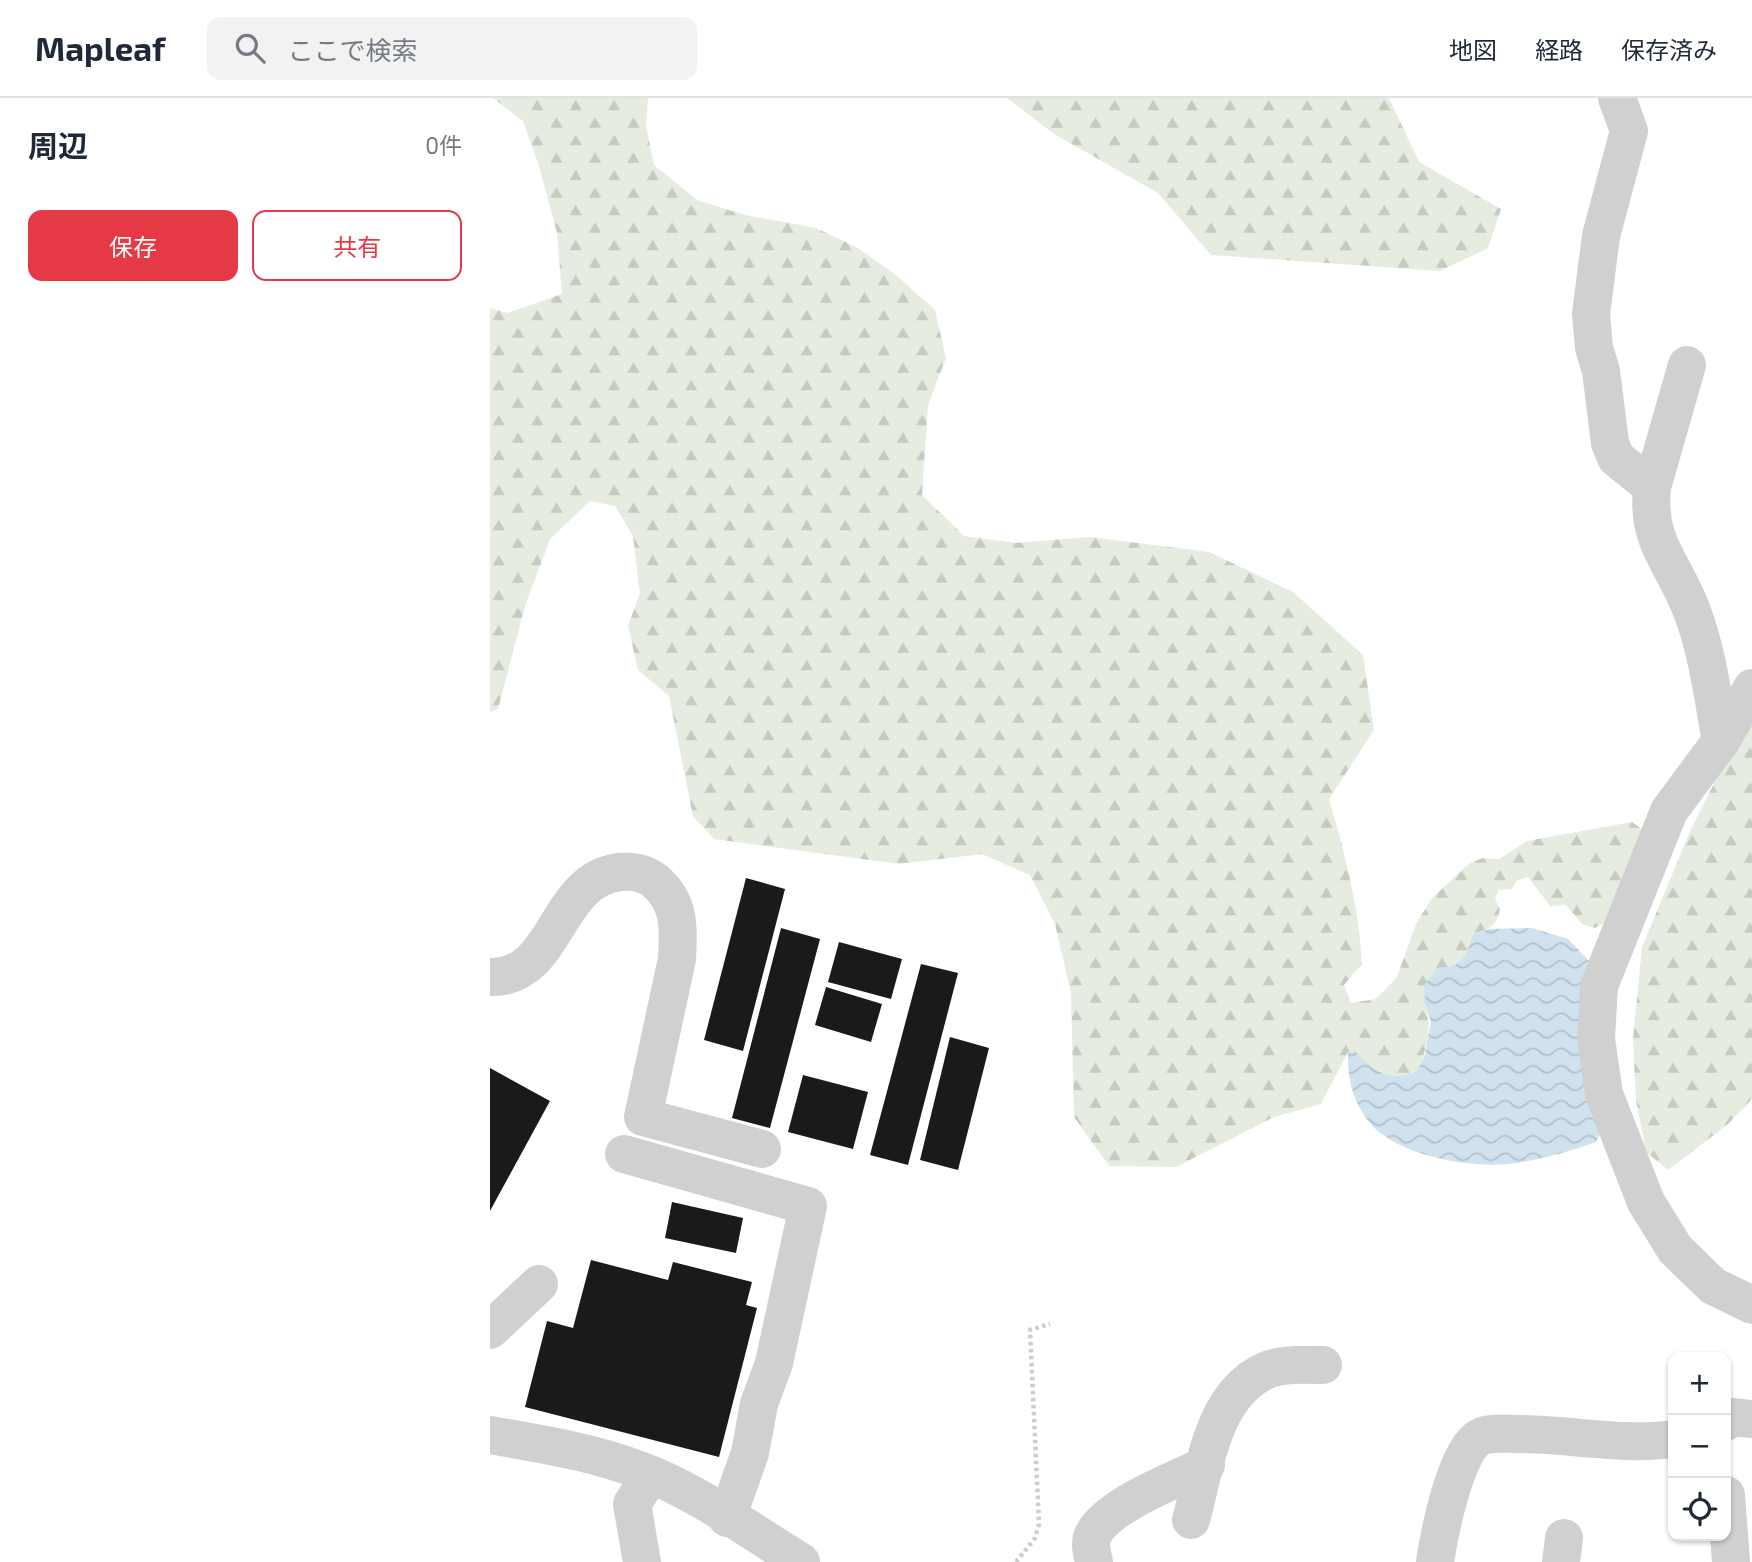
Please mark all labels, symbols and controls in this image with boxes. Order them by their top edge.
search box [207,17,697,80]
text: Mapleaf [35,28,165,68]
icon: search [231,29,269,67]
text: ここで検索 [287,34,417,65]
text: 地図 [1449,35,1497,64]
text: 経路 [1535,35,1583,64]
text: 保存済み [1621,35,1717,64]
text: 周辺 [28,127,88,163]
text: 0件 [425,131,462,159]
button: 保存 [28,210,238,281]
button: 共有 [252,210,462,281]
map controls [1668,1352,1731,1541]
button: + [1668,1352,1731,1415]
button: − [1668,1415,1731,1478]
button: locate [1668,1478,1731,1541]

